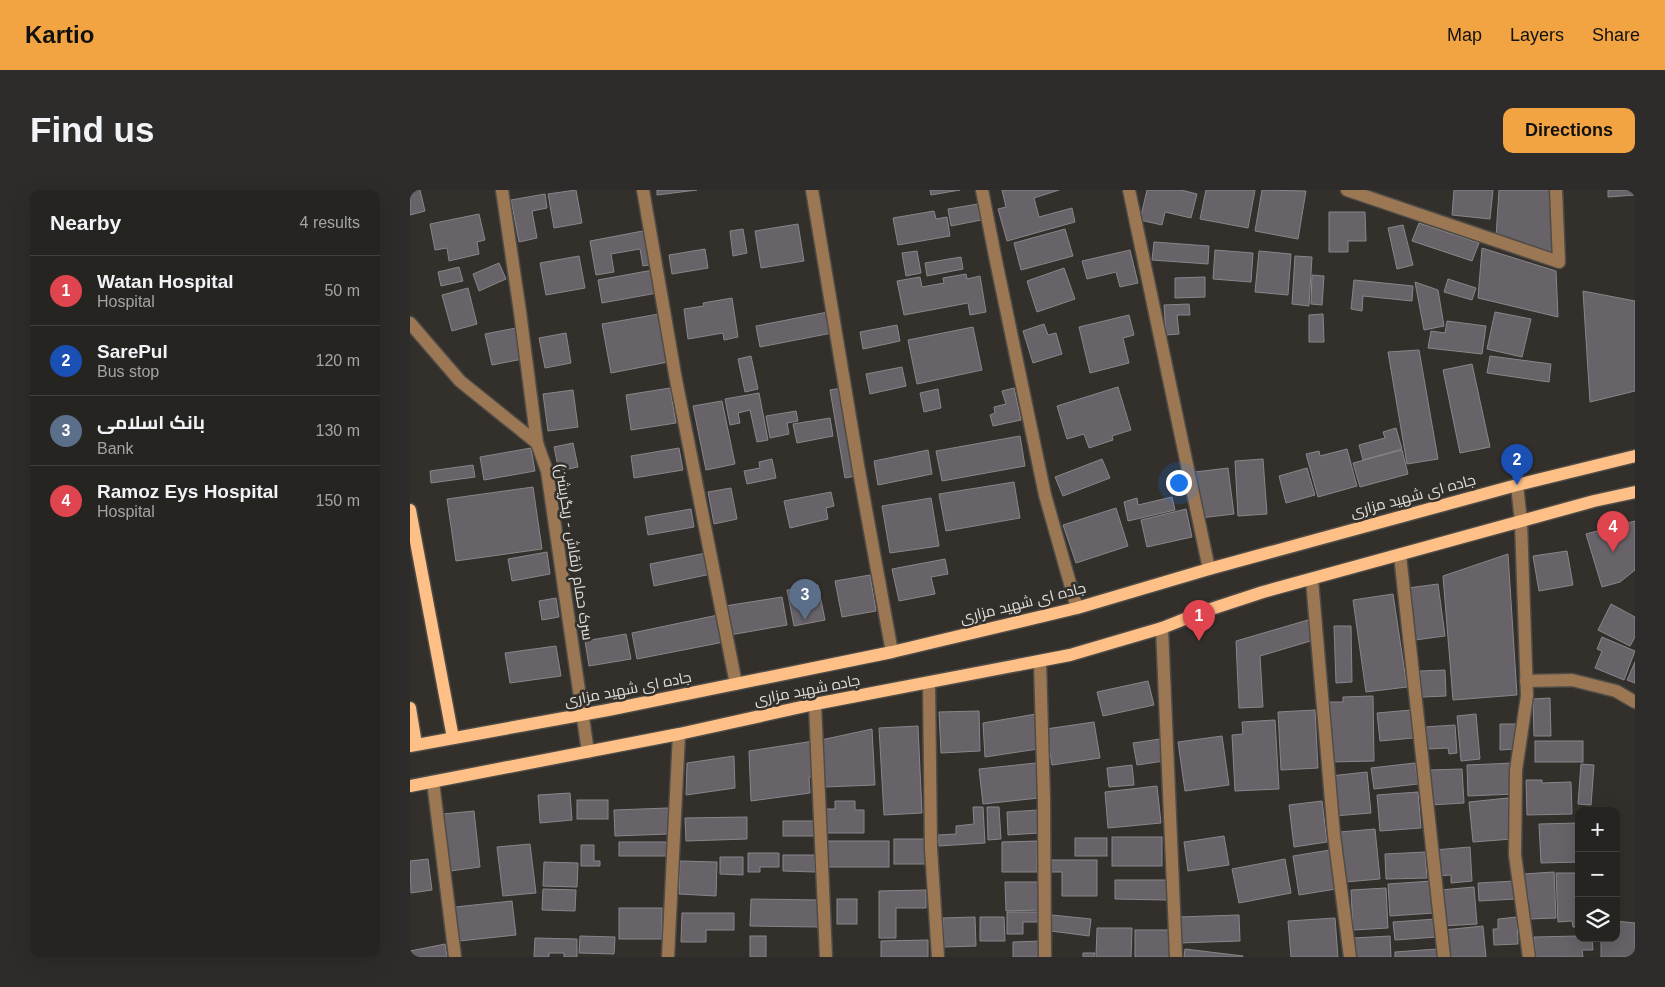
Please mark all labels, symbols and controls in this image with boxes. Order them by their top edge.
text: Kartio [25,21,94,48]
text: Map [1447,25,1482,45]
text: Layers [1510,25,1564,45]
text: Share [1592,25,1640,45]
button: Directions [1503,108,1635,153]
text: Find us [30,110,154,149]
text: Nearby [50,211,121,234]
text: 4 results [300,214,360,231]
text: Watan Hospital [97,271,234,292]
text: 1 [62,282,70,299]
text: 50 m [324,282,360,299]
text: Hospital [97,293,155,310]
text: SarePul [97,341,168,362]
text: 2 [62,352,70,369]
text: 120 m [316,352,360,369]
text: Bus stop [97,363,159,380]
text: بانک اسلامی [97,412,205,433]
text: 3 [62,422,70,439]
text: 130 m [316,422,360,439]
text: Bank [97,440,133,457]
pin: 2 [1501,444,1533,485]
street label: سرک حمام (نقاش - ریگریشن) [550,462,597,642]
your location [1166,470,1192,496]
street label: جاده ای شهید مزاری [1348,471,1478,522]
text: Ramoz Eys Hospital [97,481,279,502]
text: 4 [62,492,70,509]
text: 150 m [316,492,360,509]
text: Hospital [97,503,155,520]
pin: 4 [1597,511,1629,552]
pin: 3 [789,579,821,620]
street label: جاده ای شهید مزاری [958,579,1088,628]
pin: 1 [1183,600,1215,641]
street label: جاده ای شهید مزاری [563,668,693,711]
street label: جاده شهید مزاری [753,671,862,710]
map controls [1575,807,1620,942]
button: + [1575,807,1620,852]
button: − [1575,852,1620,897]
button: layers [1575,897,1620,942]

